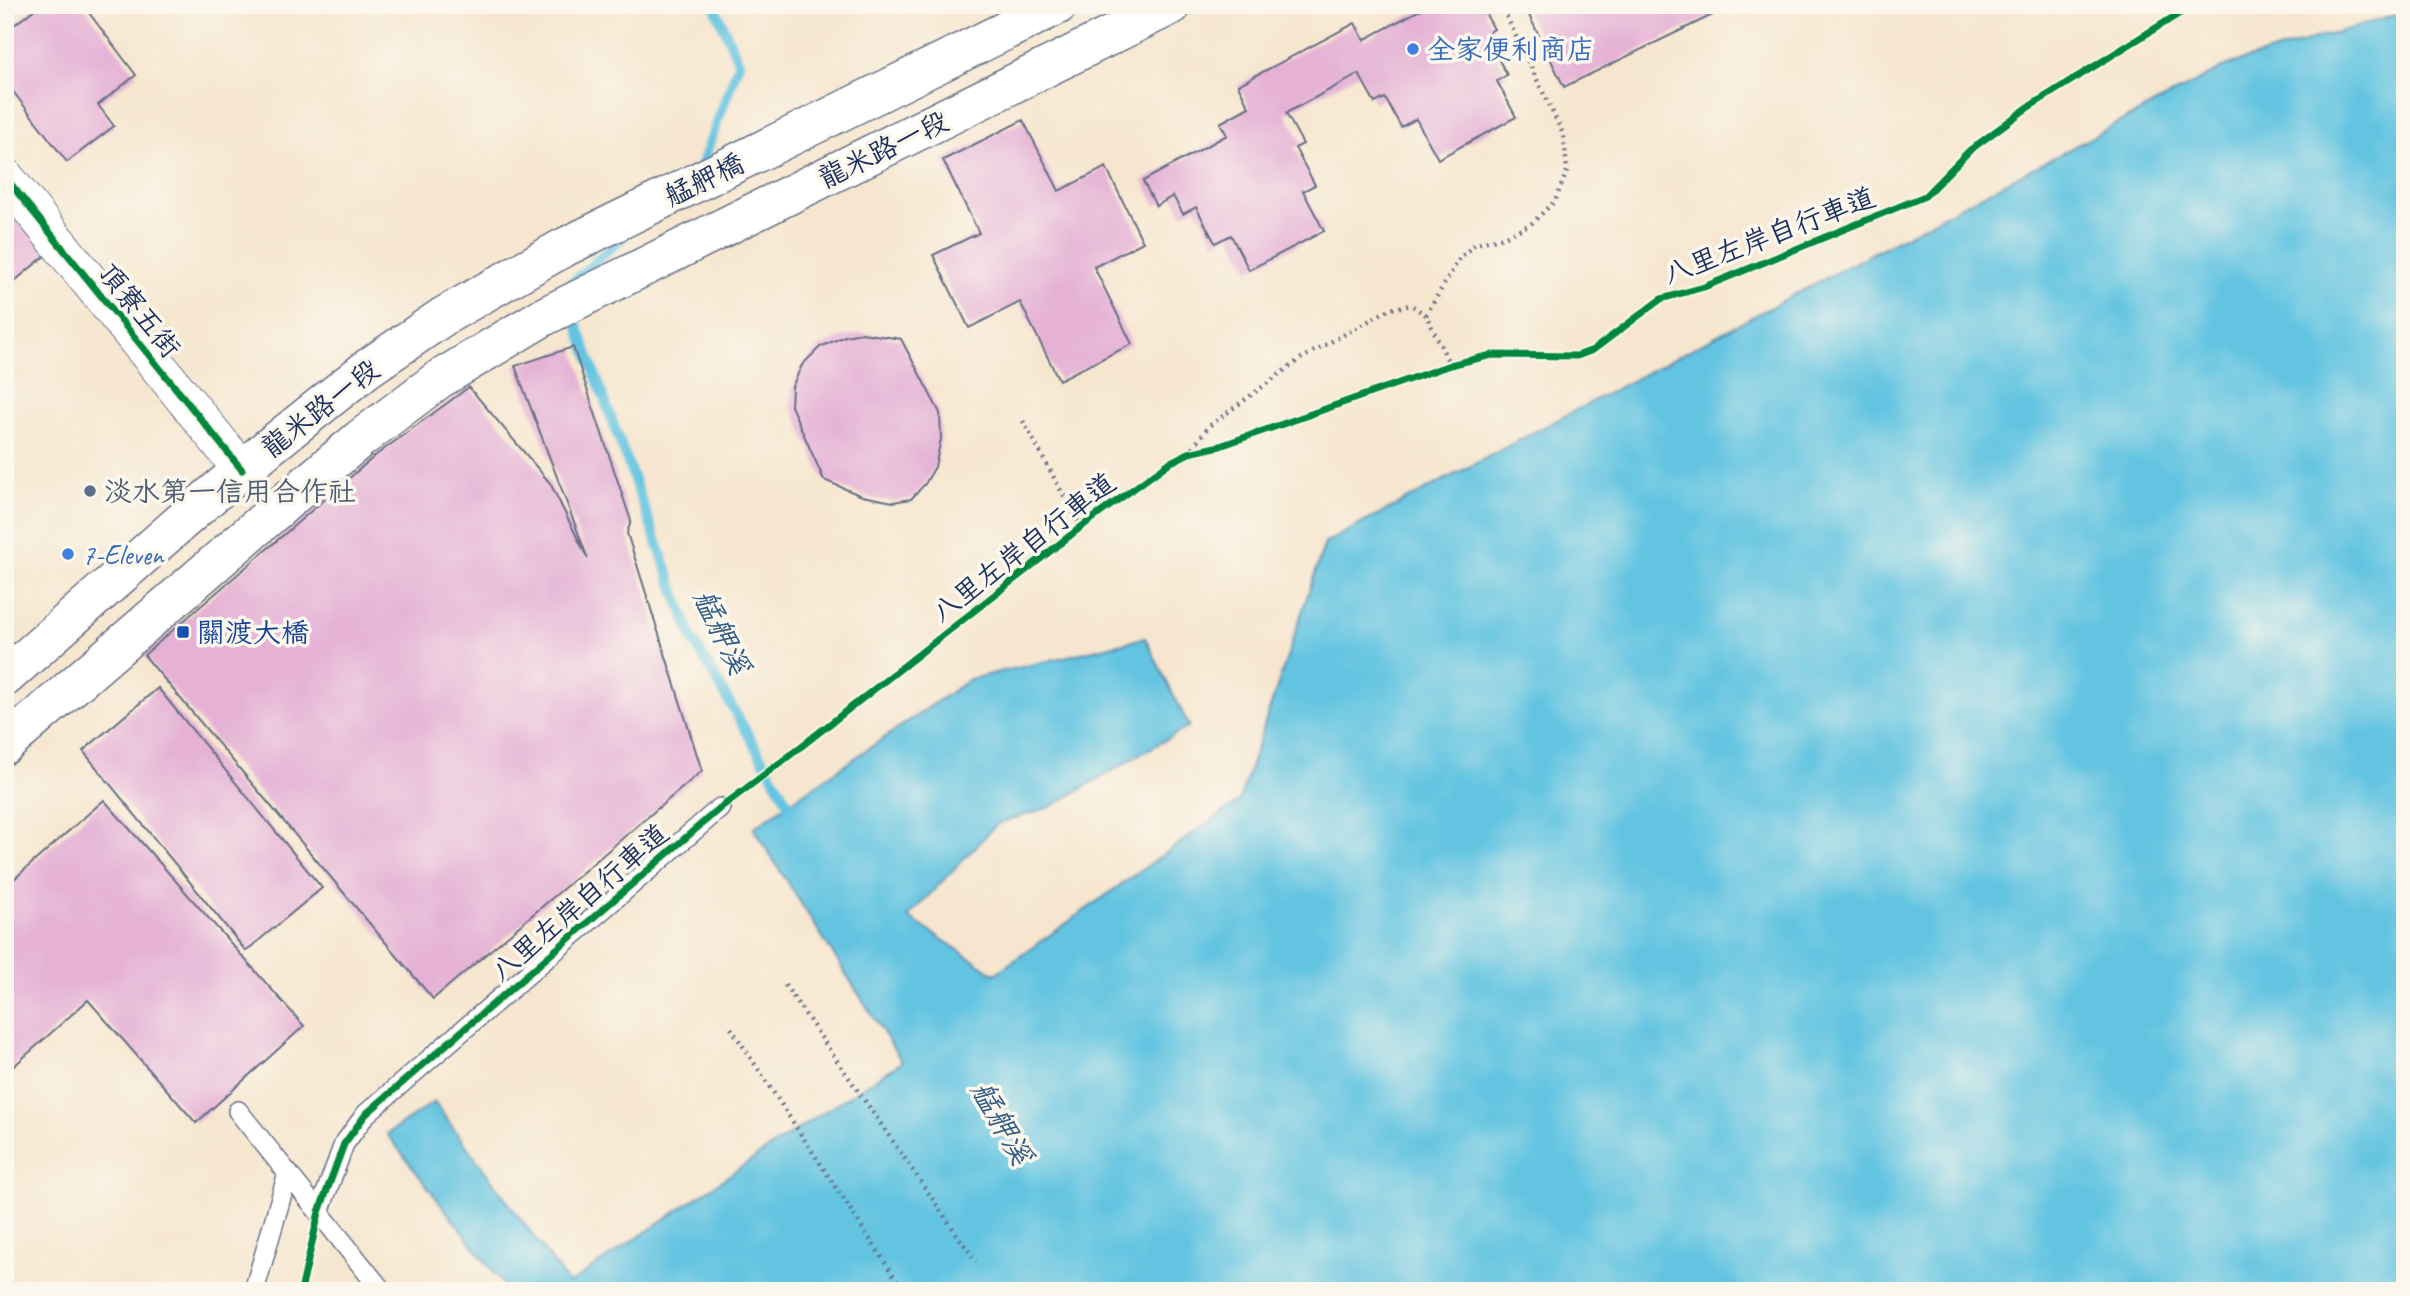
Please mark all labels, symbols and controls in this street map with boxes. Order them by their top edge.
place label: 全家便利商店 [1427,32,1595,67]
marker: 全家便利商店 [1405,41,1421,57]
street label: 龍米路一段 [813,103,954,196]
street label: 艋舺橋 [659,145,750,214]
street label: 八里左岸自行車道 [1658,179,1880,292]
street label: 頂寮五街 [91,256,188,365]
street label: 龍米路一段 [254,352,386,465]
street label: 八里左岸自行車道 [924,465,1122,630]
place label: 淡水第一信用合作社 [104,474,356,509]
marker: 淡水第一信用合作社 [82,483,98,499]
place label: 7-Eleven [82,537,165,572]
marker: 7-Eleven [60,546,76,562]
water label: 艋舺溪 [685,583,760,683]
place label: 關渡大橋 [197,615,309,650]
marker: 關渡大橋 [175,624,191,640]
street label: 八里左岸自行車道 [483,816,675,989]
water label: 艋舺溪 [963,1075,1042,1173]

